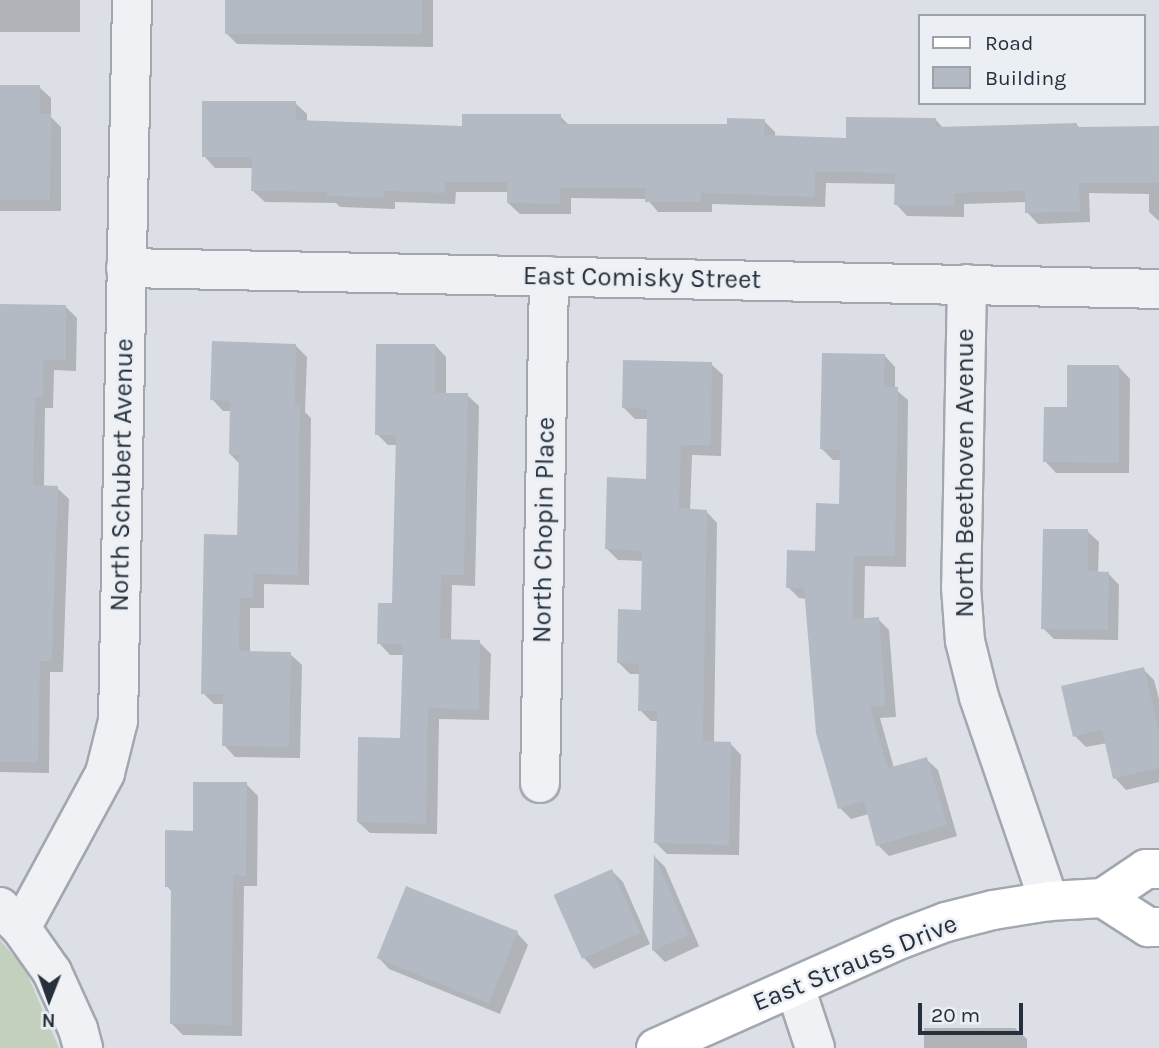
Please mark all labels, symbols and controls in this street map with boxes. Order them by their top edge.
legend [918,14,1145,105]
text: Road [985,31,1033,55]
text: Building [985,66,1066,90]
street label: East Comisky Street [523,260,761,296]
street label: North Beethoven Avenue [949,328,981,618]
street label: North Schubert Avenue [104,338,140,612]
street label: North Chopin Place [526,417,562,643]
street label: East Strauss Drive [748,908,962,1018]
north arrow [14,964,84,1034]
scale bar [921,988,1026,1032]
text: 20 m [931,1003,980,1027]
text: N [42,1009,56,1031]

